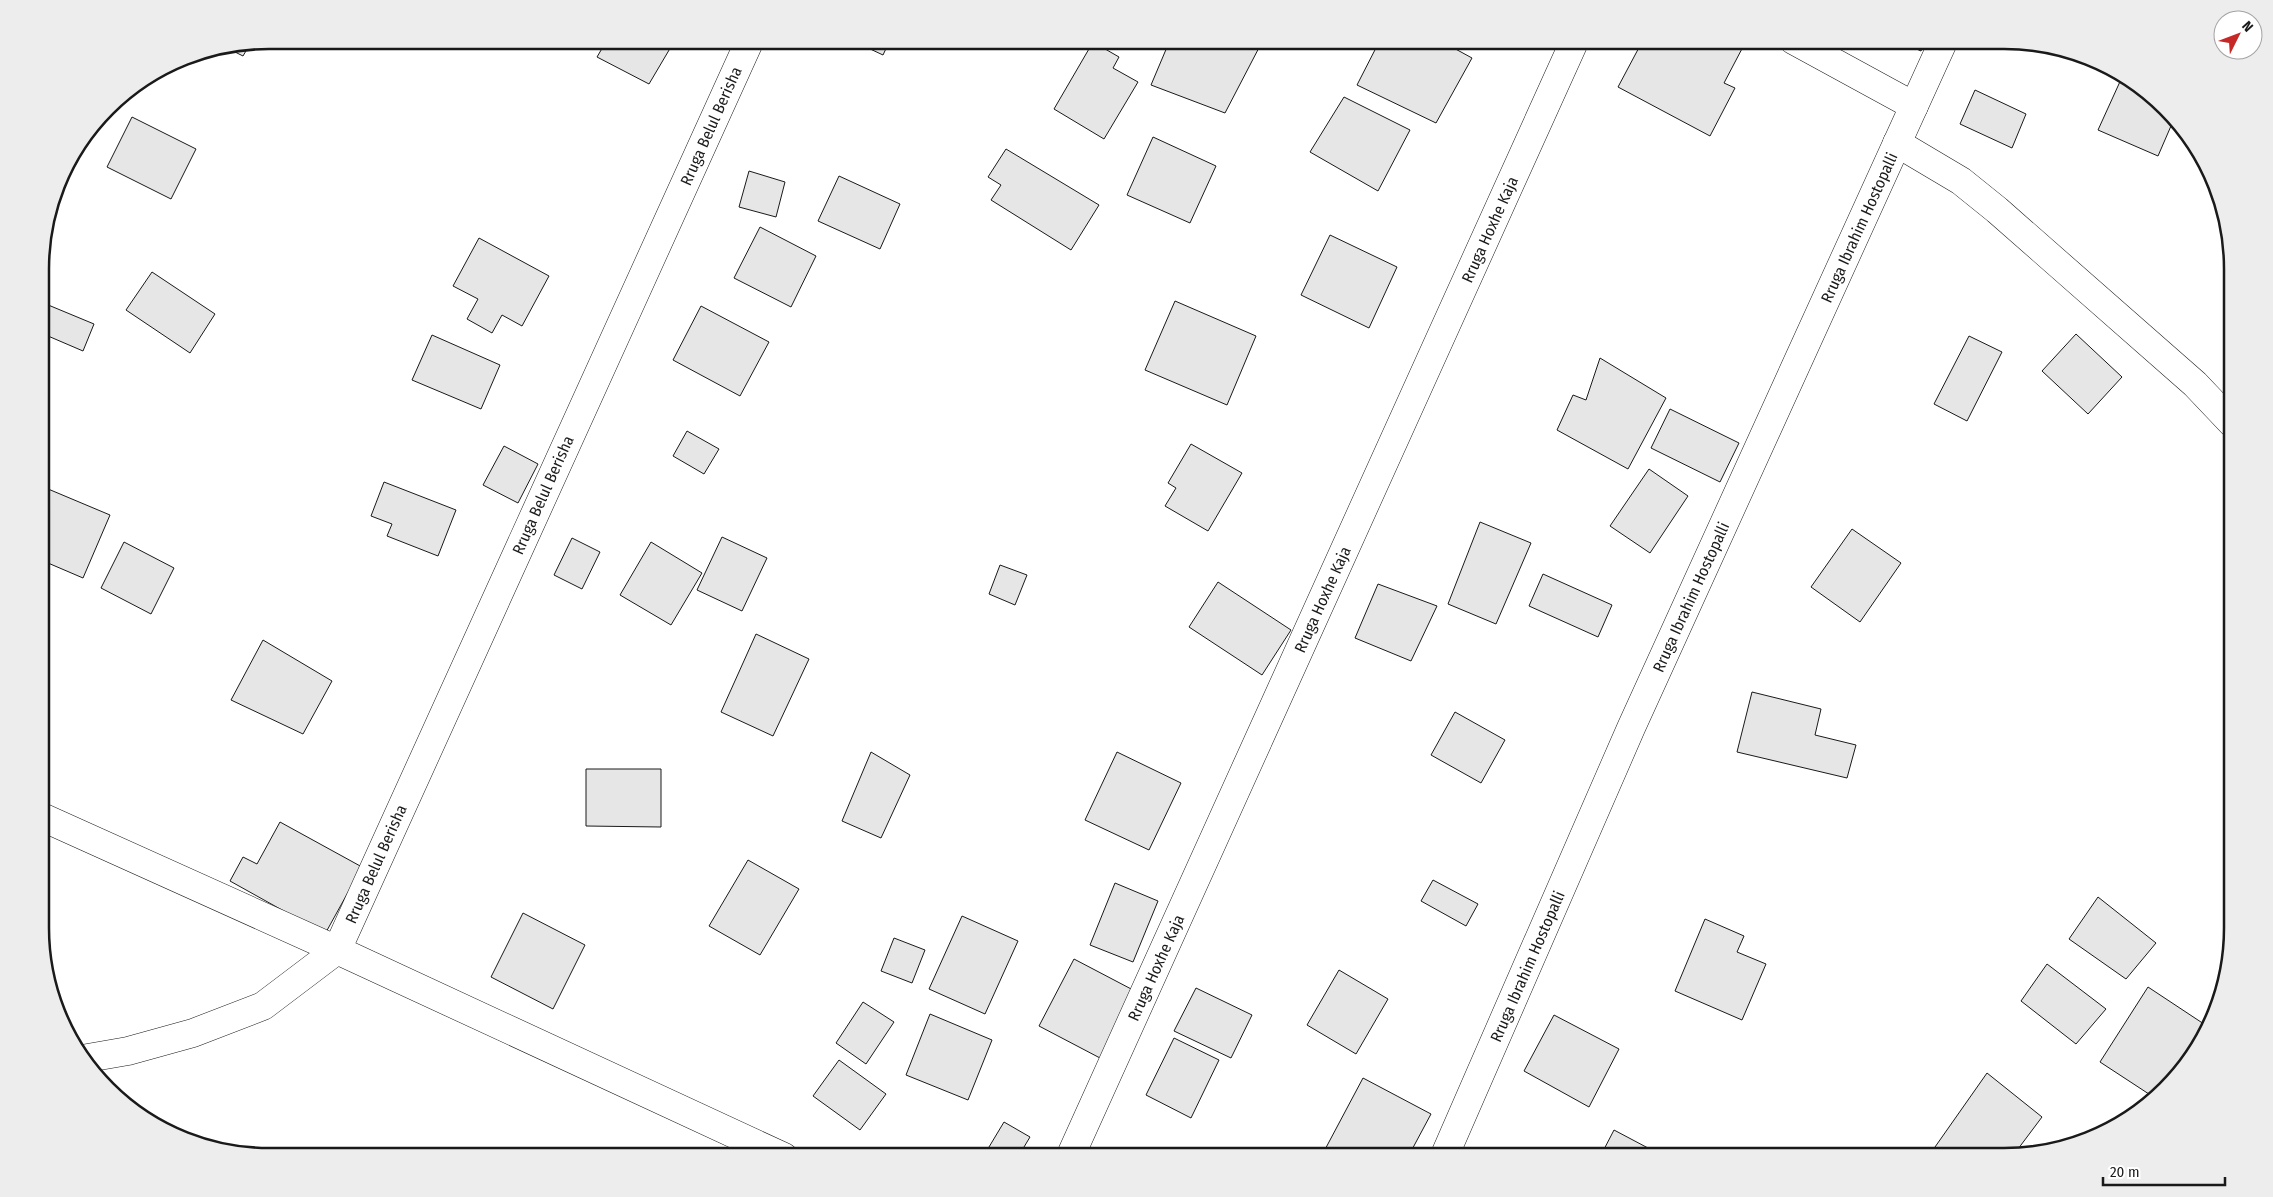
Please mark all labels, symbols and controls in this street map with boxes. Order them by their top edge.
north arrow [2213,10,2263,60]
text: N [2238,18,2256,35]
street label: Rruga Belul Berisha [676,63,746,188]
street label: Rruga Ibrahim Hostopalli [1816,149,1901,305]
street label: Rruga Hoxhe Kaja [1457,173,1522,286]
street label: Rruga Belul Berisha [508,432,578,557]
street label: Rruga Ibrahim Hostopalli [1648,519,1733,675]
street label: Rruga Hoxhe Kaja [1290,543,1354,655]
street label: Rruga Belul Berisha [341,801,411,926]
street label: Rruga Ibrahim Hostopalli [1486,888,1568,1045]
street label: Rruga Hoxhe Kaja [1123,911,1188,1024]
scale bar [2103,1154,2226,1186]
text: 20 m [2110,1163,2140,1181]

